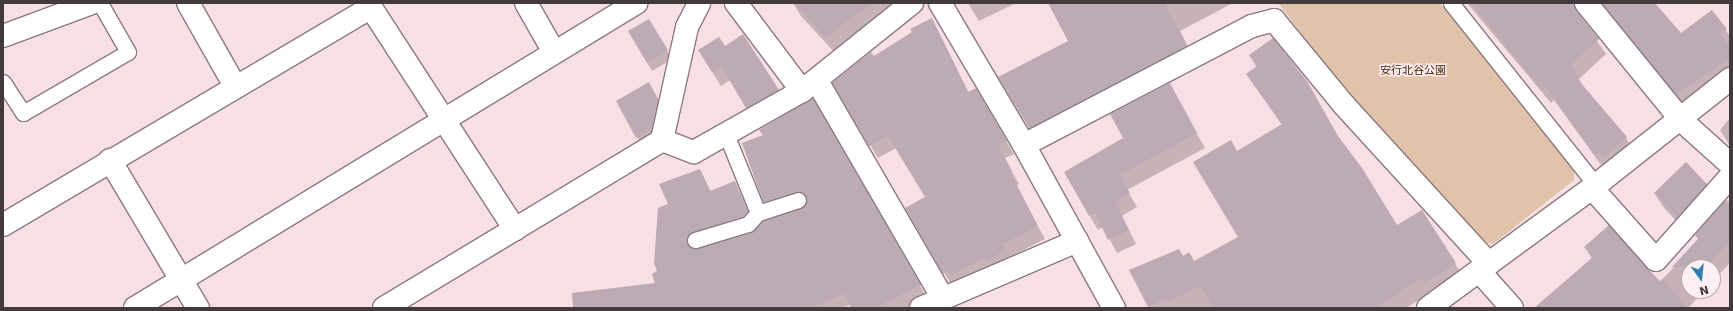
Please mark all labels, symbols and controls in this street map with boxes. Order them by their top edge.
park label: 安行北谷公園 [1380,64,1446,78]
north arrow [1681,259,1721,299]
text: N [1698,283,1710,298]

